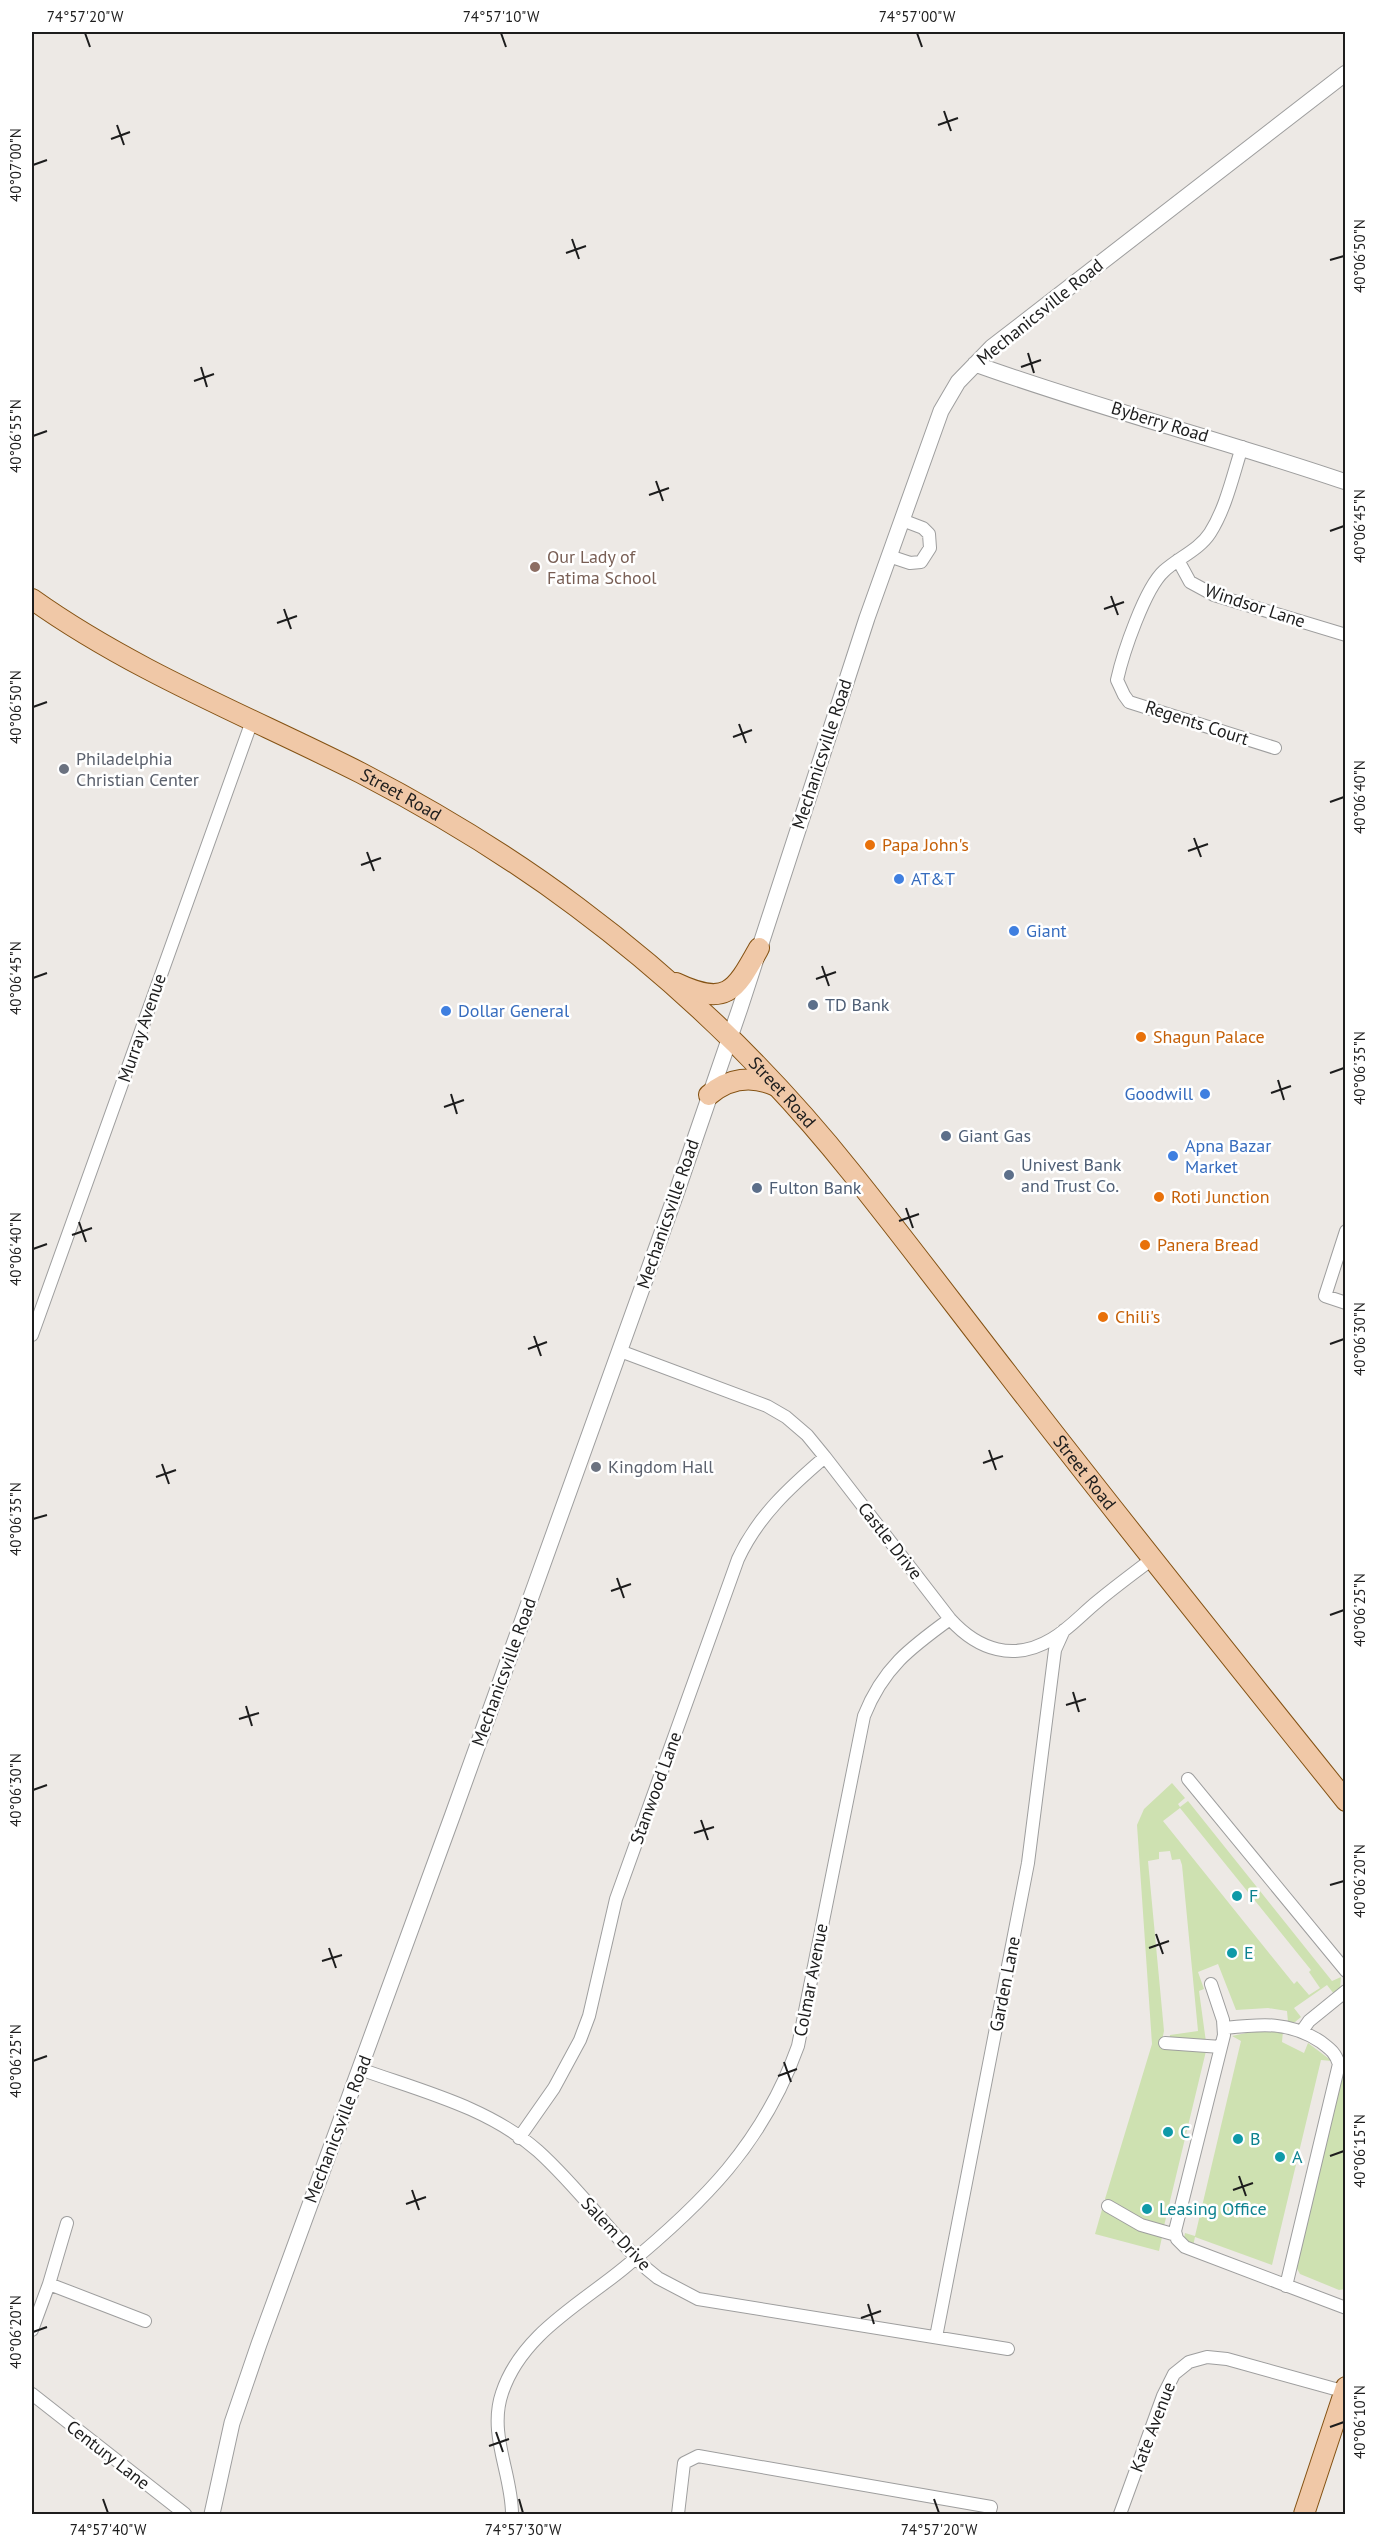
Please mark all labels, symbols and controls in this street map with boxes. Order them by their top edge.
text: 74°57'20"W [47,7,124,26]
text: 74°57'10"W [463,7,540,26]
text: 74°57'00"W [879,7,956,26]
text: 40°07'00"N [6,128,25,202]
text: 40°06'50"N [1350,219,1369,293]
street label: Mechanicsville Road [972,253,1108,370]
street label: Byberry Road [1109,396,1212,447]
text: 40°06'55"N [6,399,25,473]
text: 40°06'45"N [1350,489,1369,563]
place label: Our Lady of Fatima School [547,545,657,589]
marker: Our Lady of Fatima School [528,560,542,574]
street label: Windsor Lane [1202,578,1308,633]
text: 40°06'50"N [6,670,25,744]
street label: Mechanicsville Road [786,676,857,832]
street label: Regents Court [1142,695,1252,750]
place label: Philadelphia Christian Center [76,747,199,791]
text: 40°06'40"N [1350,760,1369,834]
marker: Philadelphia Christian Center [57,762,71,776]
street label: Street Road [357,763,446,826]
place label: Papa John's [882,833,969,856]
marker: Papa John's [863,838,877,852]
place label: AT&T [911,867,955,890]
marker: AT&T [892,872,906,886]
place label: Giant [1026,919,1067,942]
marker: Giant [1007,924,1021,938]
text: 40°06'45"N [6,941,25,1015]
street label: Murray Avenue [112,971,171,1085]
place label: TD Bank [825,993,890,1016]
marker: TD Bank [806,998,820,1012]
place label: Dollar General [458,999,570,1022]
marker: Dollar General [439,1004,453,1018]
place label: Shagun Palace [1153,1025,1265,1048]
marker: Shagun Palace [1134,1030,1148,1044]
text: 40°06'35"N [1350,1031,1369,1105]
street label: Street Road [744,1051,821,1133]
place label: Goodwill [1124,1082,1194,1105]
marker: Goodwill [1198,1087,1212,1101]
place label: Giant Gas [958,1124,1031,1147]
marker: Giant Gas [939,1129,953,1143]
place label: Apna Bazar Market [1185,1134,1271,1178]
street label: Mechanicsville Road [631,1136,704,1292]
marker: Apna Bazar Market [1166,1149,1180,1163]
place label: Univest Bank and Trust Co. [1021,1153,1122,1197]
marker: Univest Bank and Trust Co. [1002,1168,1016,1182]
place label: Fulton Bank [769,1176,862,1199]
marker: Fulton Bank [750,1181,764,1195]
place label: Roti Junction [1171,1185,1270,1208]
marker: Roti Junction [1152,1190,1166,1204]
text: 40°06'40"N [6,1212,25,1286]
place label: Panera Bread [1157,1233,1259,1256]
marker: Panera Bread [1138,1238,1152,1252]
text: 40°06'30"N [1350,1302,1369,1376]
place label: Chili's [1115,1305,1160,1328]
marker: Chili's [1096,1310,1110,1324]
street label: Street Road [1048,1430,1121,1514]
place label: Kingdom Hall [608,1455,714,1478]
marker: Kingdom Hall [589,1460,603,1474]
text: 40°06'35"N [6,1482,25,1556]
street label: Castle Drive [853,1497,928,1584]
text: 40°06'25"N [1350,1573,1369,1647]
street label: Mechanicsville Road [466,1594,541,1749]
street label: Stanwood Lane [625,1728,687,1847]
text: 40°06'30"N [6,1753,25,1827]
text: 40°06'20"N [1350,1844,1369,1918]
place label: F [1249,1884,1258,1907]
marker: F [1230,1889,1244,1903]
street label: Colmar Avenue [788,1921,833,2038]
street label: Garden Lane [984,1934,1025,2033]
place label: E [1244,1941,1254,1964]
marker: E [1225,1946,1239,1960]
text: 40°06'25"N [6,2024,25,2098]
street label: Mechanicsville Road [299,2052,376,2206]
text: 40°06'15"N [1350,2114,1369,2188]
place label: C [1180,2120,1190,2143]
marker: C [1161,2125,1175,2139]
place label: B [1250,2127,1261,2150]
marker: B [1231,2132,1245,2146]
place label: A [1292,2145,1303,2168]
marker: A [1273,2150,1287,2164]
street label: Salem Drive [576,2192,656,2275]
place label: Leasing Office [1159,2197,1267,2220]
marker: Leasing Office [1140,2202,1154,2216]
text: 40°06'20"N [6,2295,25,2369]
street label: Kate Avenue [1125,2378,1180,2475]
text: 40°06'10"N [1350,2385,1369,2459]
street label: Century Lane [62,2415,155,2494]
text: 74°57'40"W [70,2520,147,2539]
text: 74°57'30"W [485,2520,562,2539]
text: 74°57'20"W [901,2520,978,2539]

